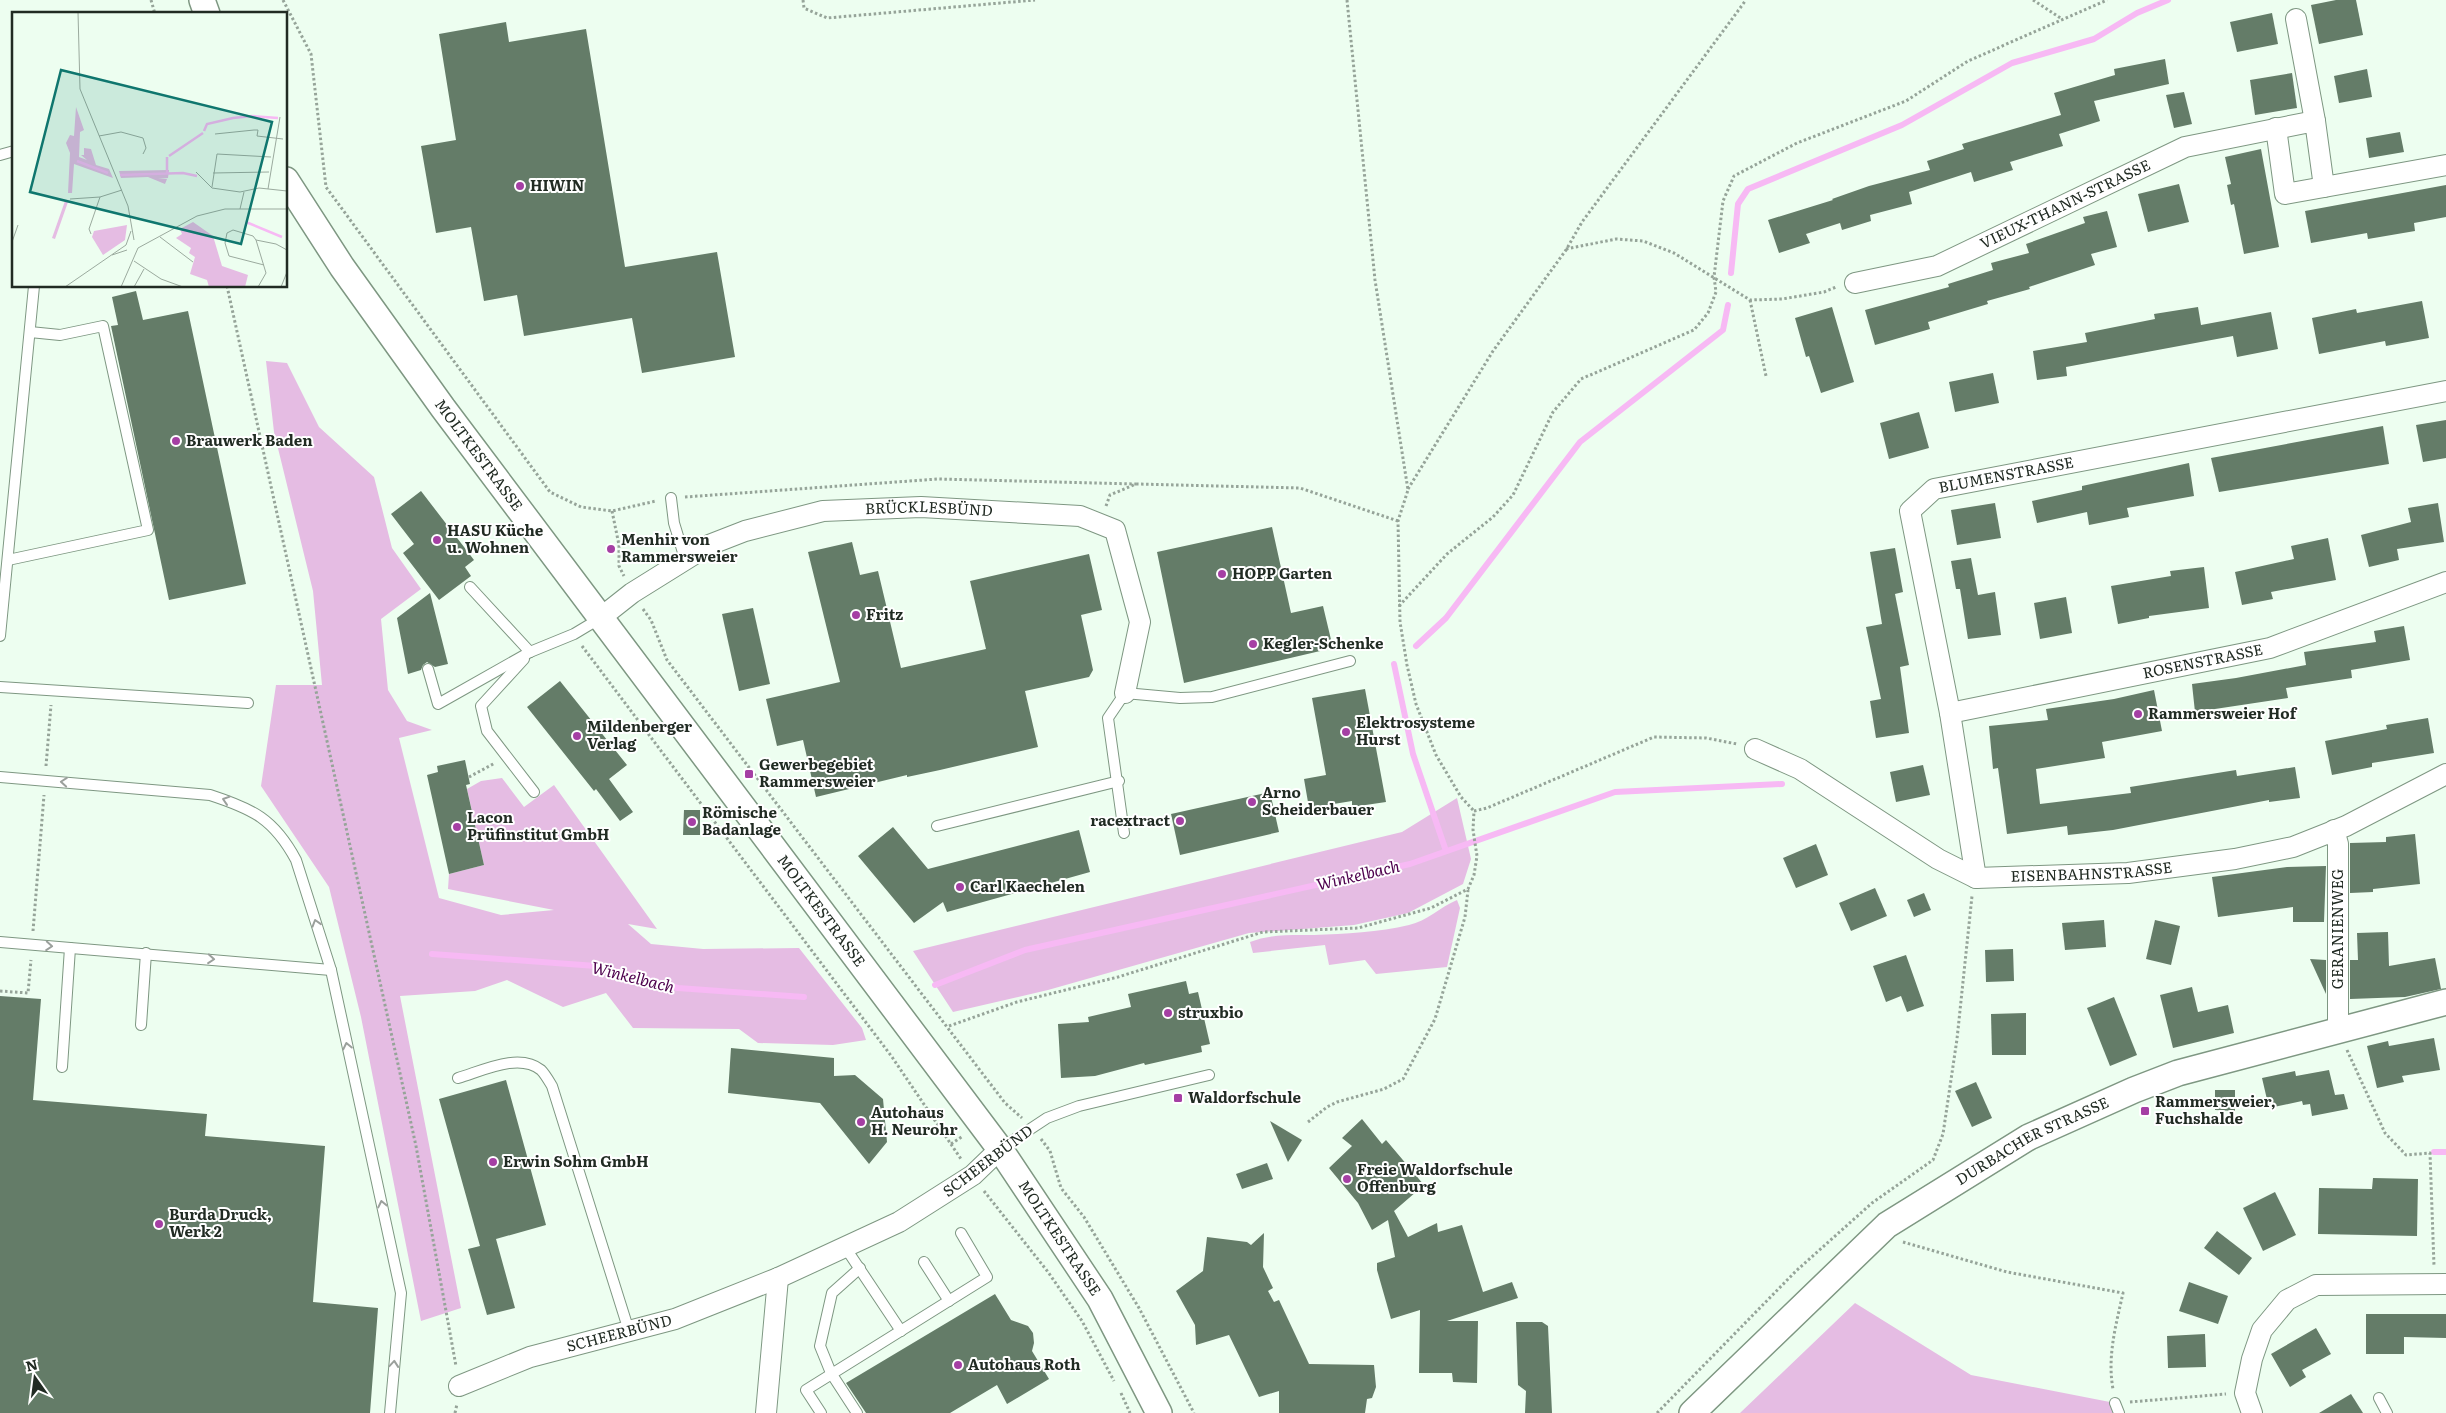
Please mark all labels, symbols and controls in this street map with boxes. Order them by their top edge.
inset map [12,12,288,288]
street label: VIEUX-THANN-STRASSE [1976,152,2154,254]
place label: HIWIN [530,173,584,196]
marker: HIWIN [514,180,526,192]
street label: MOLTKESTRASSE [430,394,529,515]
place label: Brauwerk Baden [186,428,313,451]
marker: Brauwerk Baden [170,435,182,447]
street label: BLUMENSTRASSE [1936,450,2075,498]
street label: BRÜCKLESBÜND [865,494,994,521]
place label: HASU Küche u. Wohnen [447,518,544,558]
place label: Menhir von Rammersweier [621,527,738,567]
marker: HASU Küche u. Wohnen [431,534,443,546]
marker: Menhir von Rammersweier [605,543,617,555]
place label: HOPP Garten [1232,561,1333,584]
marker: HOPP Garten [1216,568,1228,580]
place label: Fritz [866,602,903,625]
marker: Fritz [850,609,862,621]
place label: Kegler-Schenke [1263,631,1384,654]
street label: ROSENSTRASSE [2140,637,2265,684]
marker: Kegler-Schenke [1247,638,1259,650]
place label: Rammersweier Hof [2148,701,2298,724]
marker: Rammersweier Hof [2132,708,2144,720]
place label: Elektrosysteme Hurst [1356,710,1475,750]
place label: Mildenberger Verlag [587,714,692,754]
marker: Elektrosysteme Hurst [1340,726,1352,738]
marker: Mildenberger Verlag [571,730,583,742]
place label: Gewerbegebiet Rammersweier [759,752,876,792]
marker: Gewerbegebiet Rammersweier [743,768,755,780]
one-way arrow [60,777,68,788]
place label: Arno Scheiderbauer [1262,780,1374,820]
one-way arrow [222,796,230,806]
marker: Arno Scheiderbauer [1246,796,1258,808]
place label: Römische Badanlage [702,800,781,840]
place label: Lacon Prüfinstitut GmbH [467,805,610,845]
place label: racextract [1090,808,1170,831]
marker: racextract [1174,815,1186,827]
marker: Römische Badanlage [686,816,698,828]
marker: Lacon Prüfinstitut GmbH [451,821,463,833]
street label: MOLTKESTRASSE [772,849,872,971]
water label: Winkelbach [1314,853,1402,895]
street label: EISENBAHNSTRASSE [2010,854,2173,887]
street label: GERANIENWEG [2325,869,2348,989]
place label: Carl Kaechelen [970,874,1086,897]
marker: Carl Kaechelen [954,881,966,893]
one-way arrow [312,920,322,928]
one-way arrow [45,940,53,951]
one-way arrow [207,953,215,964]
water label: Winkelbach [589,954,678,998]
place label: struxbio [1178,1000,1243,1023]
marker: struxbio [1162,1007,1174,1019]
one-way arrow [342,1041,353,1050]
place label: Waldorfschule [1188,1085,1302,1108]
place label: Rammersweier, Fuchshalde [2155,1089,2276,1129]
street label: DURBACHER STRASSE [1951,1090,2112,1190]
marker: Waldorfschule [1172,1092,1184,1104]
place label: Autohaus H. Neurohr [871,1100,958,1140]
marker: Rammersweier, Fuchshalde [2139,1105,2151,1117]
marker: Autohaus H. Neurohr [855,1116,867,1128]
street label: SCHEERBÜND [937,1118,1037,1201]
place label: Erwin Sohm GmbH [503,1149,649,1172]
marker: Erwin Sohm GmbH [487,1156,499,1168]
place label: Freie Waldorfschule Offenburg [1357,1157,1513,1197]
marker: Freie Waldorfschule Offenburg [1341,1173,1353,1185]
street label: MOLTKESTRASSE [1014,1175,1108,1300]
one-way arrow [377,1200,388,1209]
place label: Burda Druck, Werk 2 [169,1202,272,1242]
marker: Burda Druck, Werk 2 [153,1218,165,1230]
street label: SCHEERBÜND [564,1307,674,1357]
place label: Autohaus Roth [968,1352,1081,1375]
north arrow [10,1353,60,1403]
text: N [23,1353,40,1376]
marker: Autohaus Roth [952,1359,964,1371]
one-way arrow [388,1360,399,1368]

